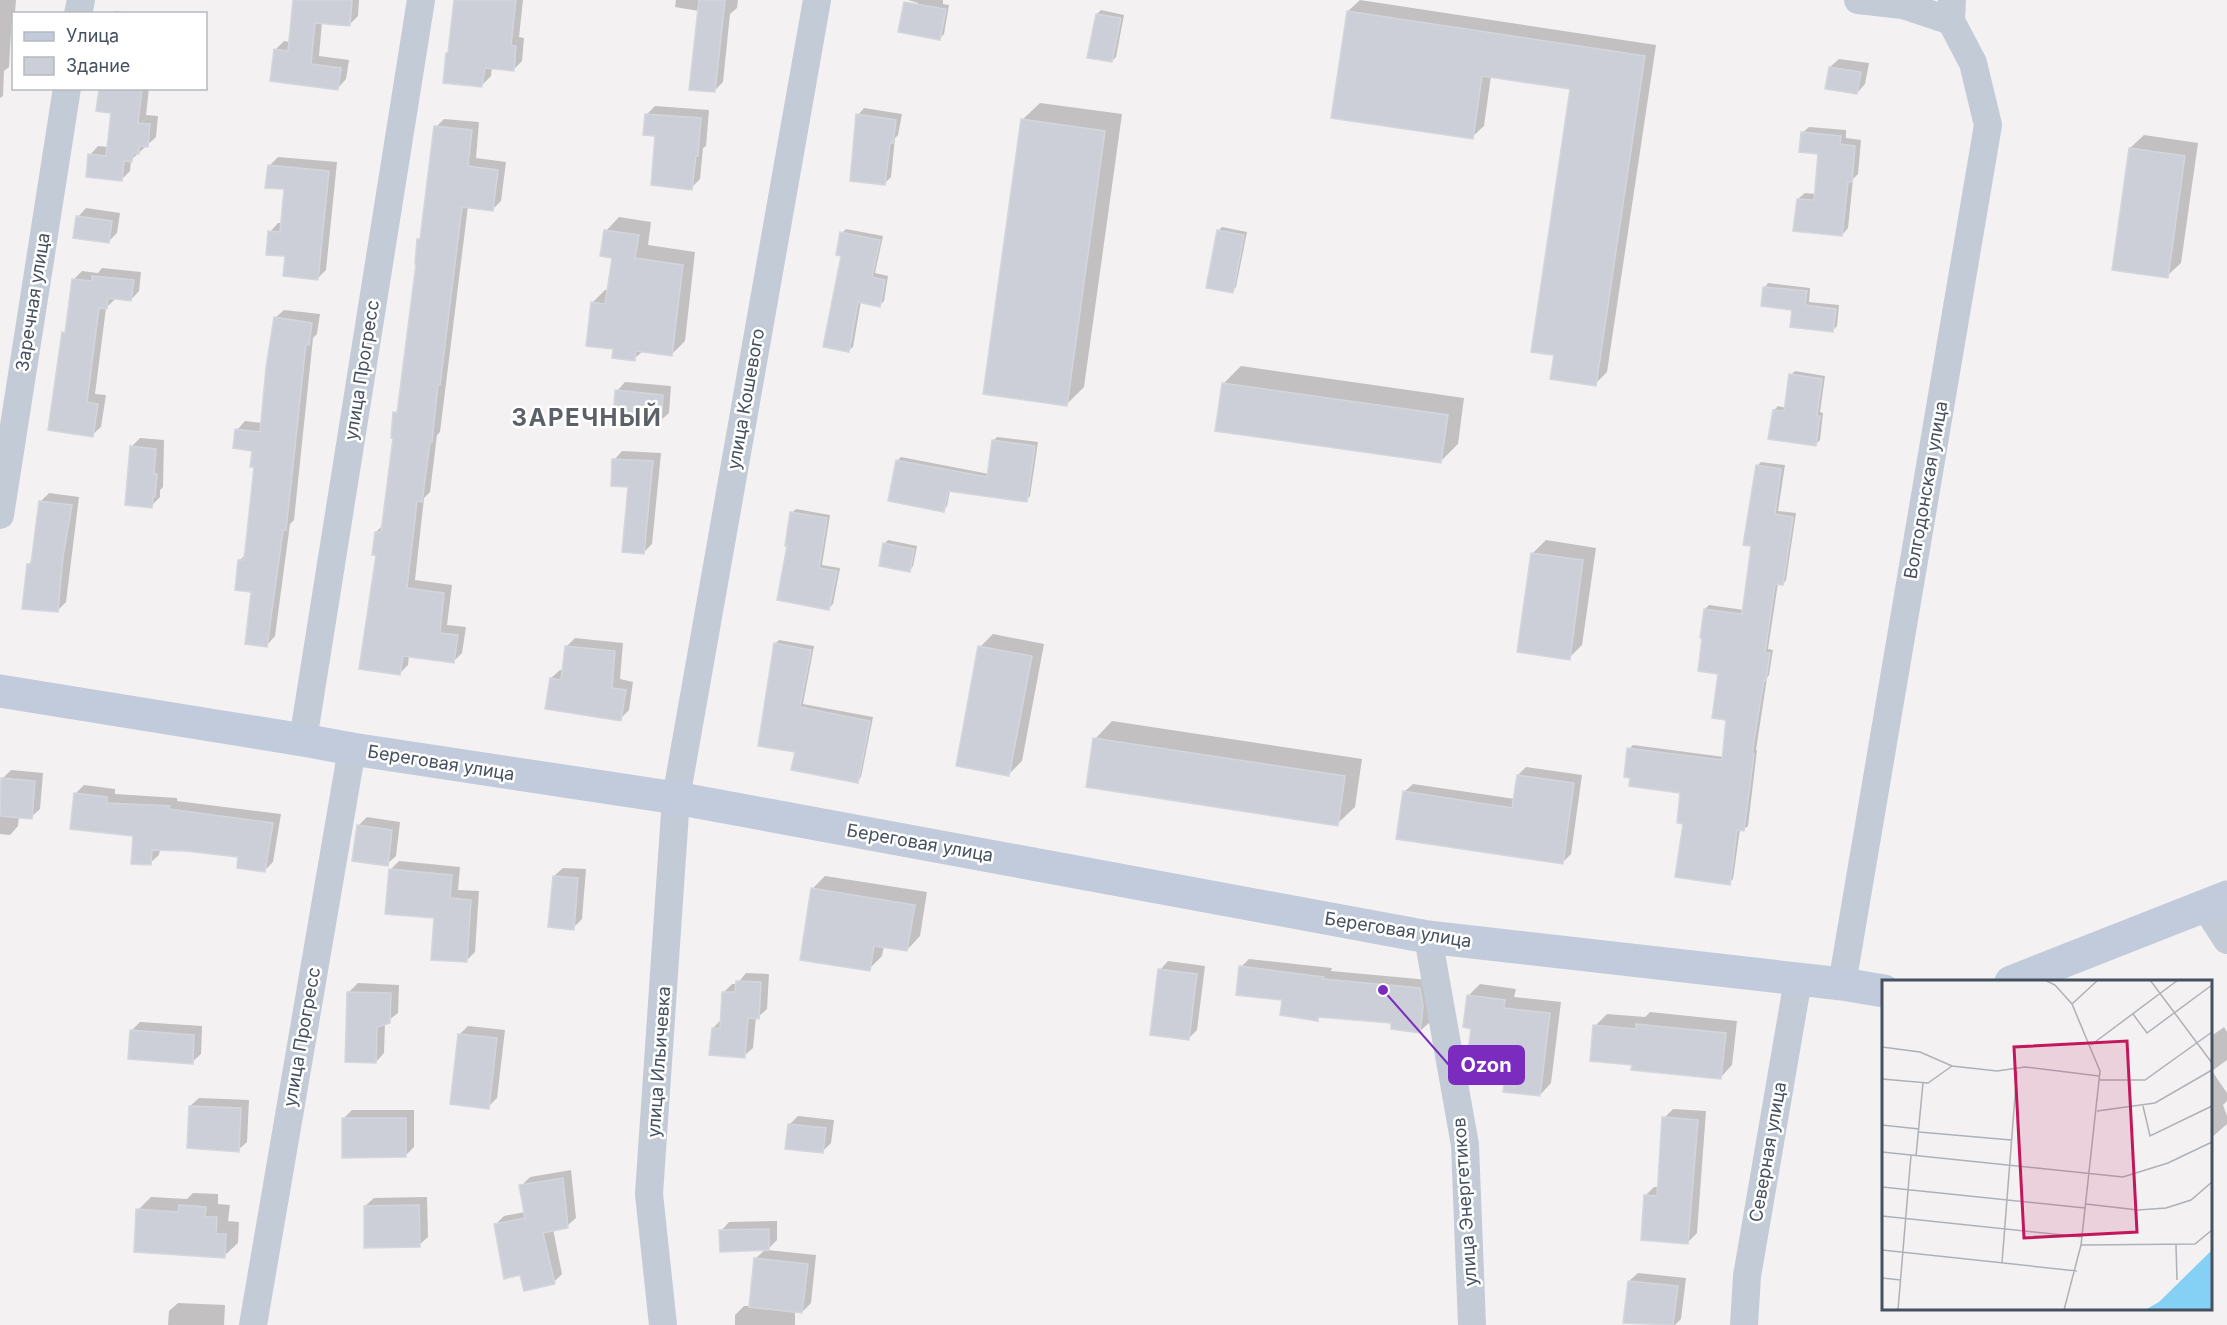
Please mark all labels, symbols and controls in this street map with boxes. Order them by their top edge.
legend [12,12,207,90]
text: Улица [66,25,119,46]
text: Здание [66,55,130,76]
street label: Заречная улица [11,231,54,373]
street label: улица Прогресс [340,298,383,442]
street label: улица Кошевого [723,327,768,471]
street label: Волгодонская улица [1900,399,1952,581]
district label: ЗАРЕЧНЫЙ [512,402,662,432]
street label: Береговая улица [366,741,516,784]
street label: Береговая улица [845,819,995,866]
street label: Береговая улица [1323,908,1473,951]
street label: улица Прогресс [279,965,324,1108]
inset map [1882,980,2212,1310]
street label: улица Ильичевка [643,986,674,1138]
callout: Ozon [1449,1046,1524,1084]
text: Ozon [1460,1053,1512,1077]
street label: Северная улица [1745,1080,1790,1224]
street label: улица Энергетиков [1448,1117,1481,1287]

